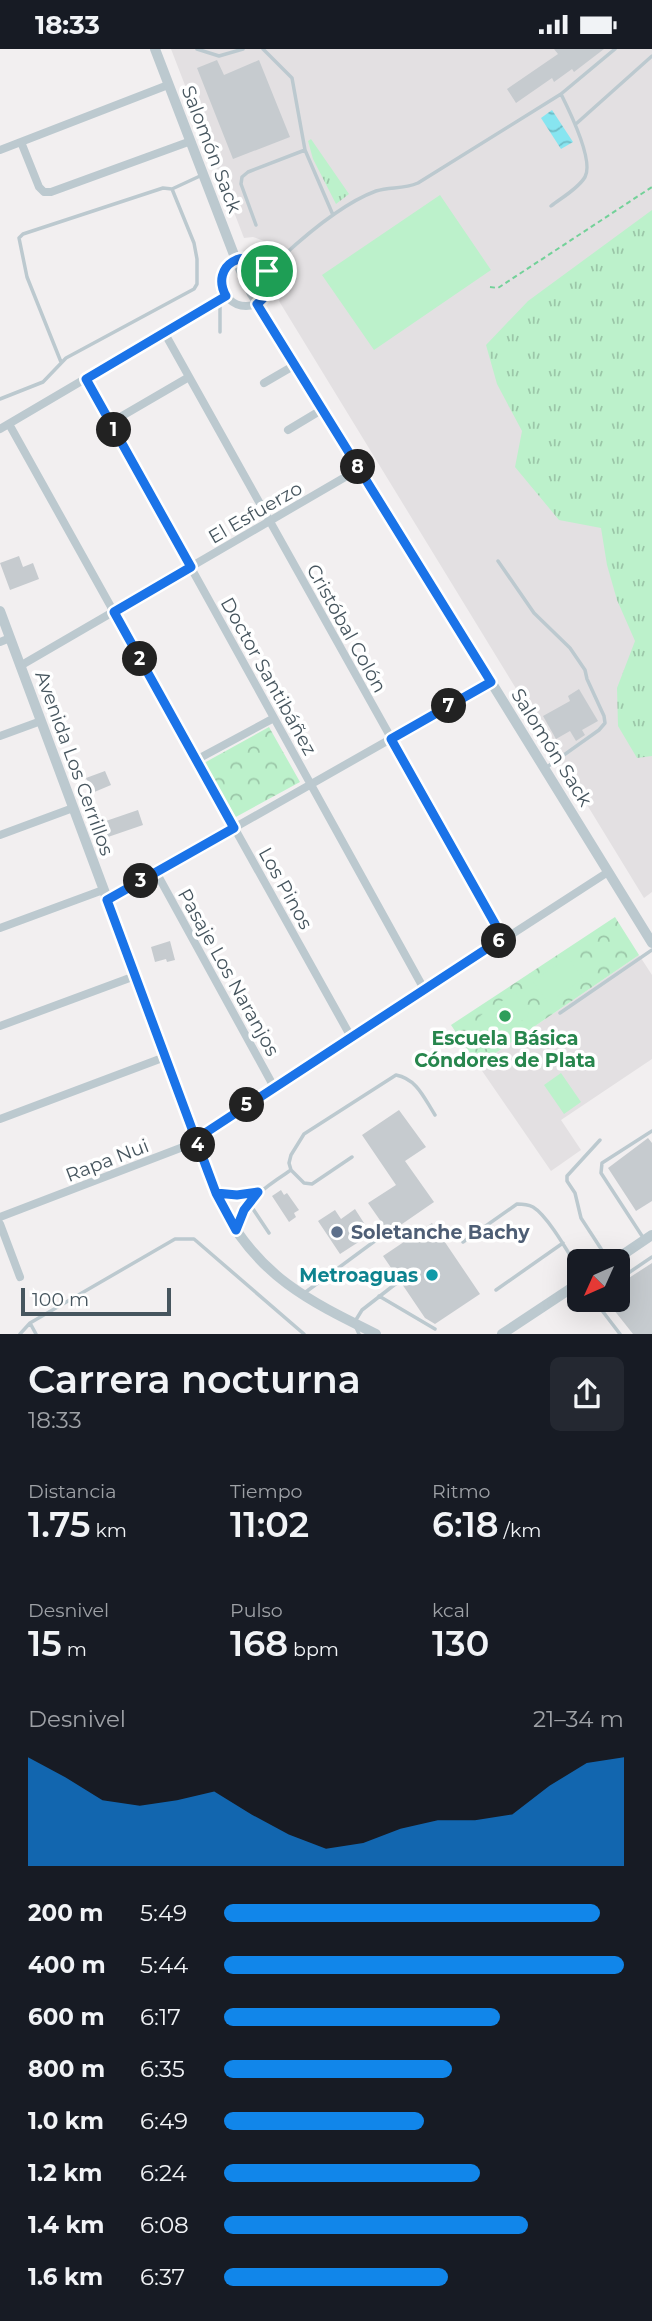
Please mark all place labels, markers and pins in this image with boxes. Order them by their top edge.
pin [237,241,297,301]
pin: 1 [96,413,132,447]
pin: 8 [340,449,376,485]
pin: 2 [122,641,158,677]
pin: 7 [432,689,466,723]
pin: 3 [124,863,158,899]
pin: 6 [482,923,516,959]
marker: Escuela Básica Cóndores de Plata [497,1008,513,1024]
place label: Escuela Básica Cóndores de Plata [414,1027,596,1072]
pin: 5 [230,1087,264,1123]
pin: 4 [180,1127,216,1163]
place label: Soletanche Bachy [351,1221,530,1244]
marker: Soletanche Bachy [329,1224,345,1240]
place label: Metroaguas [299,1264,418,1287]
marker: Metroaguas [424,1267,440,1283]

